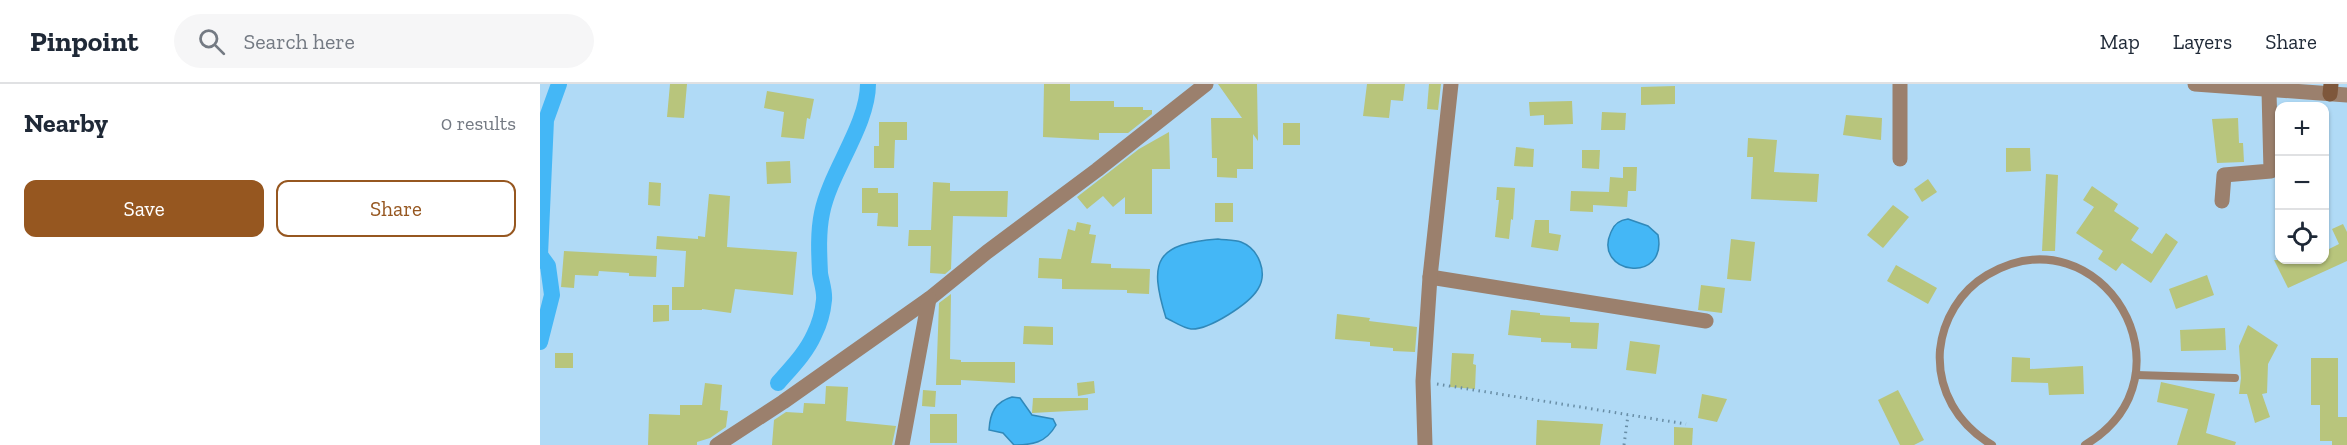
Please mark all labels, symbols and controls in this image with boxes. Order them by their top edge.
search box [174,14,594,68]
text: Pinpoint [30,25,138,58]
icon: search [195,25,228,58]
text: Search here [243,28,355,55]
text: Map [2100,29,2140,54]
text: Layers [2173,29,2232,54]
text: Share [2265,29,2317,54]
map controls [2275,102,2329,264]
button: + [2275,102,2329,156]
text: Nearby [24,107,108,139]
text: 0 results [441,111,516,135]
button: − [2275,156,2329,210]
button: Save [24,180,264,237]
button: Share [276,180,516,237]
button: locate [2275,210,2329,264]

